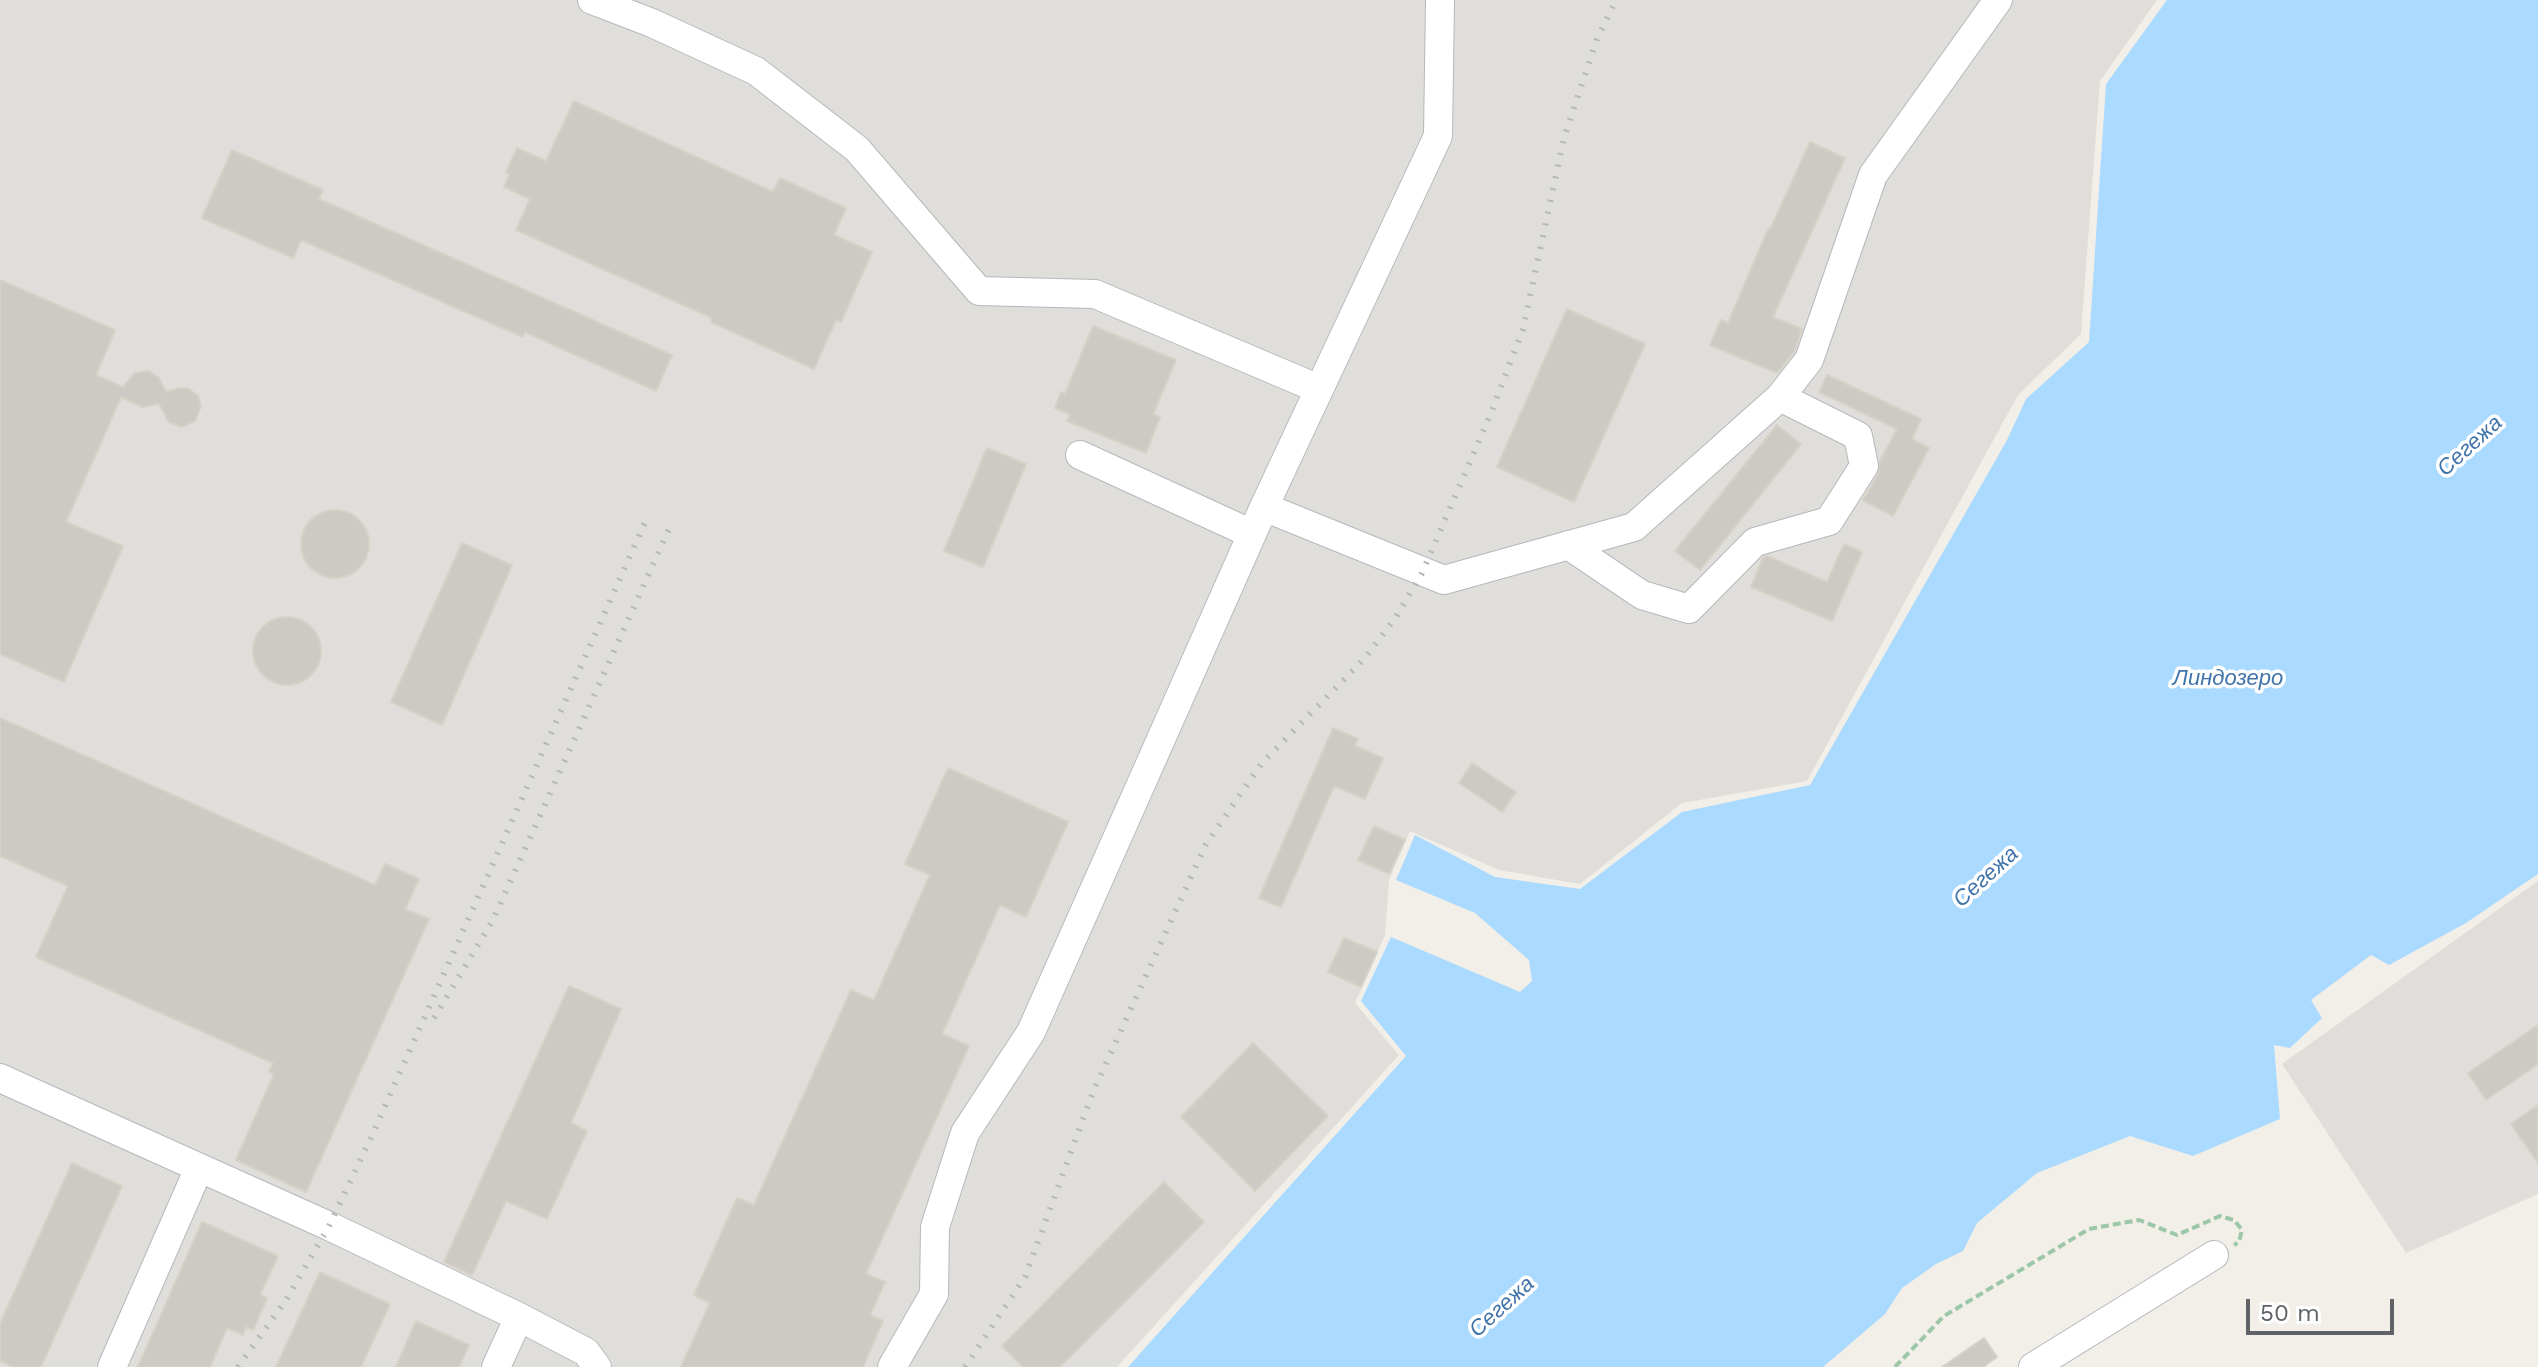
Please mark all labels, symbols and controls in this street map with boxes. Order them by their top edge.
water label: Сегежа [2432,410,2508,482]
water label: Линдозеро [2173,666,2283,692]
water label: Сегежа [1948,841,2024,913]
water label: Сегежа [1464,1271,1540,1343]
scale bar [2250,1283,2398,1333]
text: 50 m [2260,1299,2320,1327]

